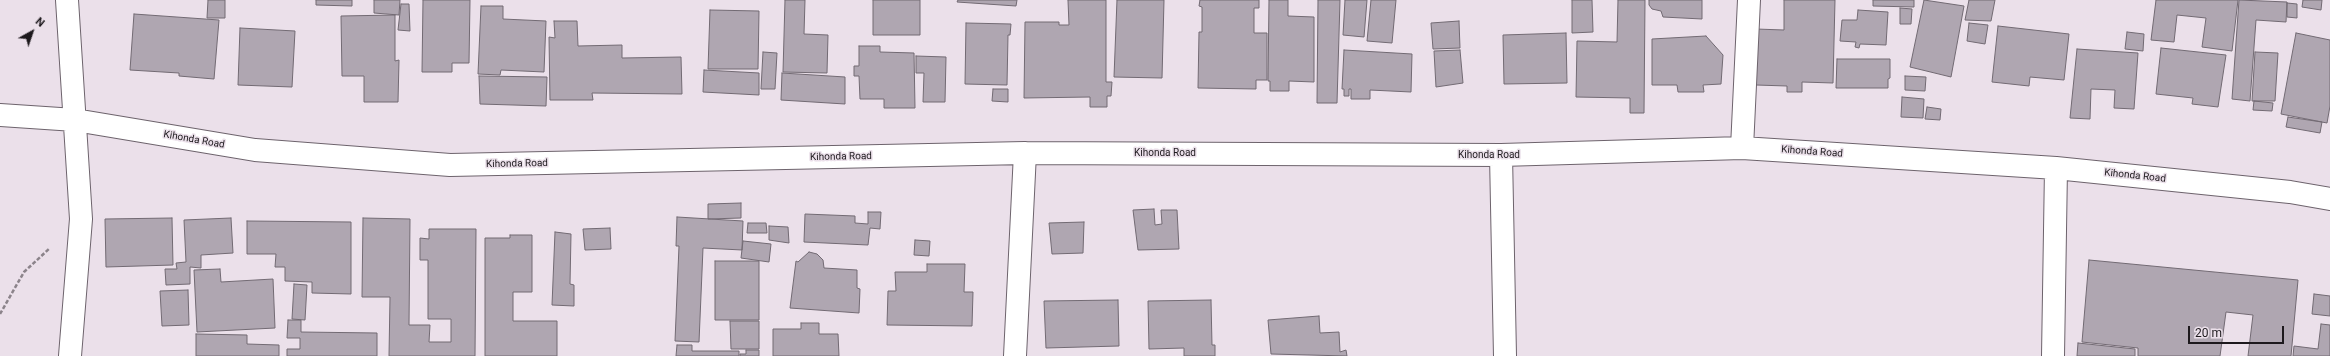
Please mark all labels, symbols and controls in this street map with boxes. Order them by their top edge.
north arrow [12,12,52,52]
text: N [33,15,47,30]
street label: Kihonda Road [162,129,226,151]
street label: Kihonda Road [1781,144,1843,160]
street label: Kihonda Road [1134,147,1196,159]
street label: Kihonda Road [1458,149,1520,161]
street label: Kihonda Road [810,150,872,164]
street label: Kihonda Road [486,157,548,171]
street label: Kihonda Road [2104,167,2166,185]
scale bar [2190,318,2286,344]
text: 20 m [2195,326,2222,340]

